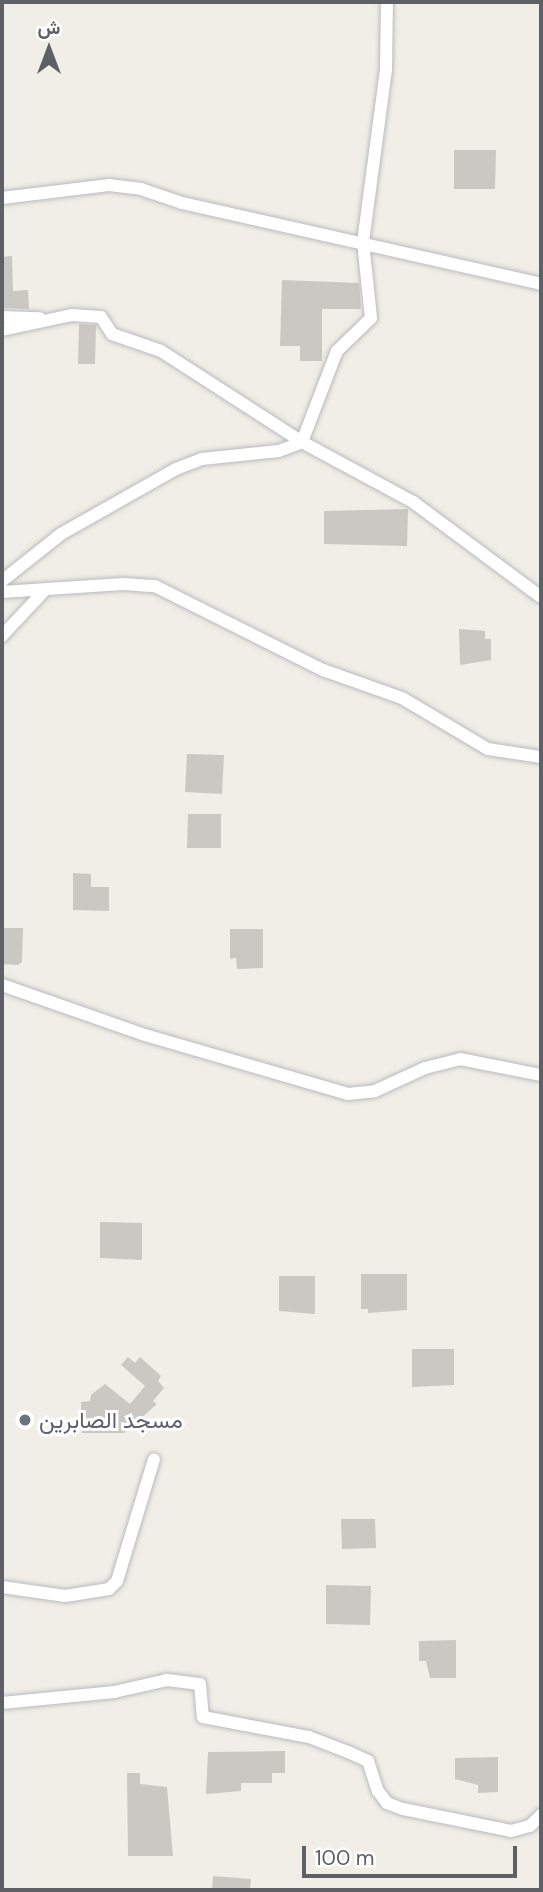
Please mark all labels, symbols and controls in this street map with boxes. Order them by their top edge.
north arrow [14,14,84,84]
text: ش [38,15,60,40]
place label: مسجد الصابرين [39,1406,183,1434]
marker: مسجد الصابرين [17,1412,33,1428]
scale bar [305,1832,520,1876]
text: 100 m [315,1844,375,1872]

